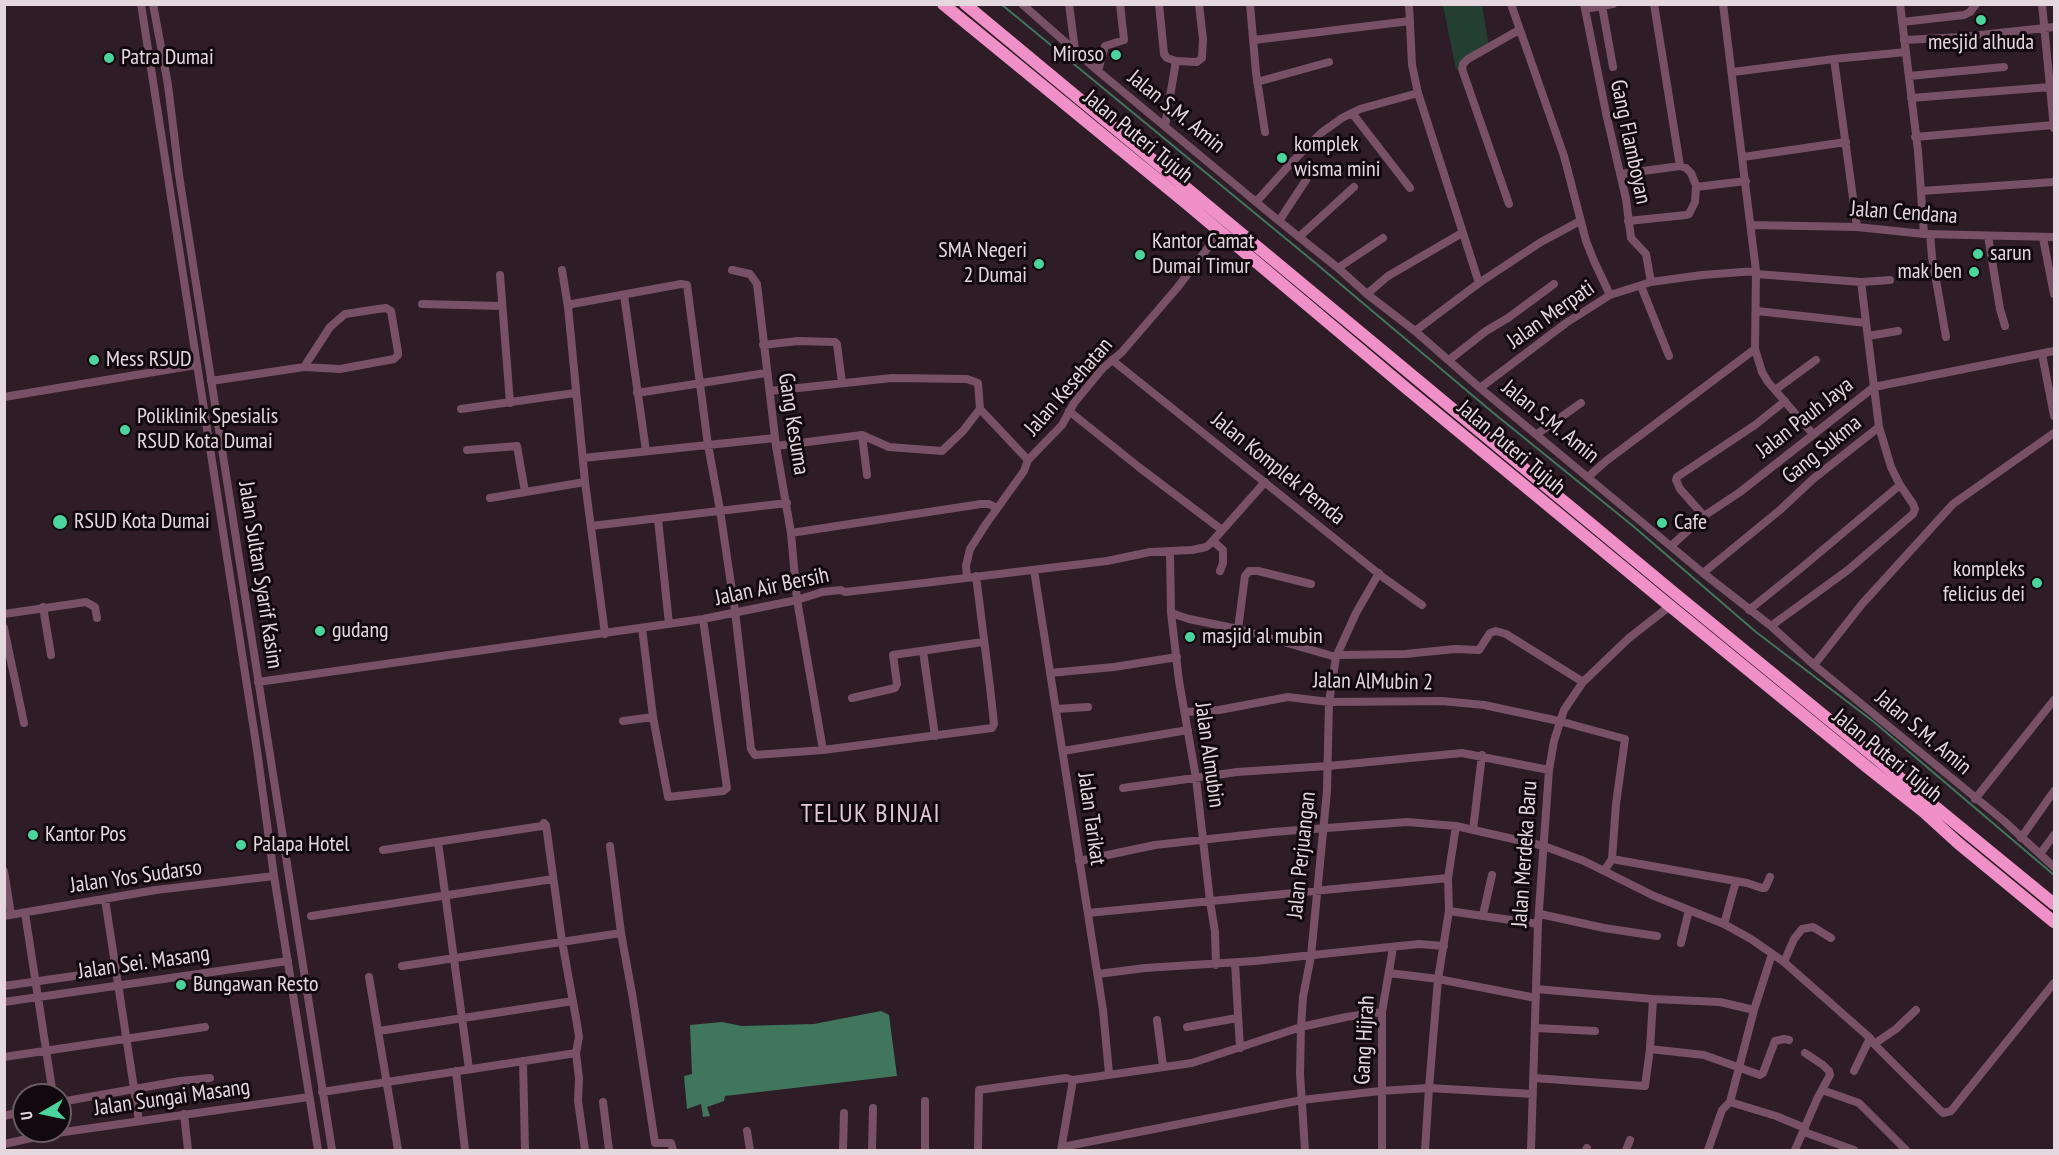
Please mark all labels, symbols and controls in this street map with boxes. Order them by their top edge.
marker: mesjid alhuda [1974,13,1988,27]
place label: mesjid alhuda [1928,30,2034,56]
place label: Miroso [1053,42,1104,68]
place label: Patra Dumai [121,45,214,71]
marker: Miroso [1109,48,1123,62]
marker: Patra Dumai [102,51,116,65]
street label: Jalan S.M. Amin [1122,65,1230,159]
street label: Gang Flamboyan [1604,77,1656,207]
street label: Jalan Puteri Tujuh [1078,85,1198,189]
place label: komplek wisma mini [1294,132,1381,184]
marker: komplek wisma mini [1275,151,1289,165]
street label: Jalan Cendana [1850,196,1958,230]
place label: Kantor Camat Dumai Timur [1152,229,1255,280]
place label: SMA Negeri 2 Dumai [938,238,1027,290]
place label: sarun [1990,241,2031,267]
marker: sarun [1971,247,1985,261]
marker: Kantor Camat Dumai Timur [1133,248,1147,262]
marker: SMA Negeri 2 Dumai [1032,257,1046,271]
place label: mak ben [1897,259,1962,285]
marker: mak ben [1967,265,1981,279]
street label: Jalan Merpati [1502,275,1600,355]
street label: Jalan Kesehatan [1019,333,1119,441]
place label: Mess RSUD [106,347,192,373]
marker: Mess RSUD [87,353,101,367]
street label: Gang Kesuma [772,371,814,477]
street label: Jalan Pauh Jaya [1751,372,1859,464]
street label: Jalan S.M. Amin [1496,375,1604,469]
street label: Jalan Puteri Tujuh [1452,395,1570,501]
place label: Poliklinik Spesialis RSUD Kota Dumai [137,404,278,456]
street label: Jalan Komplek Pemda [1206,407,1350,531]
street label: Gang Sukma [1777,410,1867,490]
marker: Poliklinik Spesialis RSUD Kota Dumai [118,423,132,437]
street label: Jalan Sultan Syarif Kasim [232,480,288,670]
place label: RSUD Kota Dumai [74,509,210,535]
place label: Cafe [1674,510,1707,536]
marker: RSUD Kota Dumai [51,513,69,531]
marker: Cafe [1655,516,1669,530]
place label: kompleks felicius dei [1943,557,2025,608]
street label: Jalan Air Bersih [713,562,831,612]
marker: kompleks felicius dei [2030,576,2044,590]
place label: gudang [332,618,389,644]
marker: gudang [313,624,327,638]
place label: masjid al mubin [1202,624,1323,650]
marker: masjid al mubin [1183,630,1197,644]
street label: Jalan AlMubin 2 [1313,668,1433,696]
street label: Jalan S.M. Amin [1870,685,1976,781]
street label: Jalan Almubin [1189,701,1229,809]
street label: Jalan Puteri Tujuh [1827,704,1947,808]
street label: Jalan Tarikat [1071,771,1111,867]
street label: Jalan Merdeka Baru [1507,780,1543,928]
street label: Jalan Perjuangan [1282,790,1322,920]
district label: TELUK BINJAI [801,799,941,831]
place label: Kantor Pos [45,822,126,848]
marker: Kantor Pos [26,828,40,842]
place label: Palapa Hotel [253,832,349,858]
marker: Palapa Hotel [234,838,248,852]
street label: Jalan Yos Sudarso [68,855,204,899]
street label: Jalan Sei. Masang [77,941,211,985]
place label: Bungawan Resto [193,972,319,998]
marker: Bungawan Resto [174,978,188,992]
street label: Gang Hijrah [1349,995,1381,1085]
street label: Jalan Sungai Masang [92,1074,252,1122]
north arrow [12,1083,72,1143]
text: U [16,1110,37,1121]

